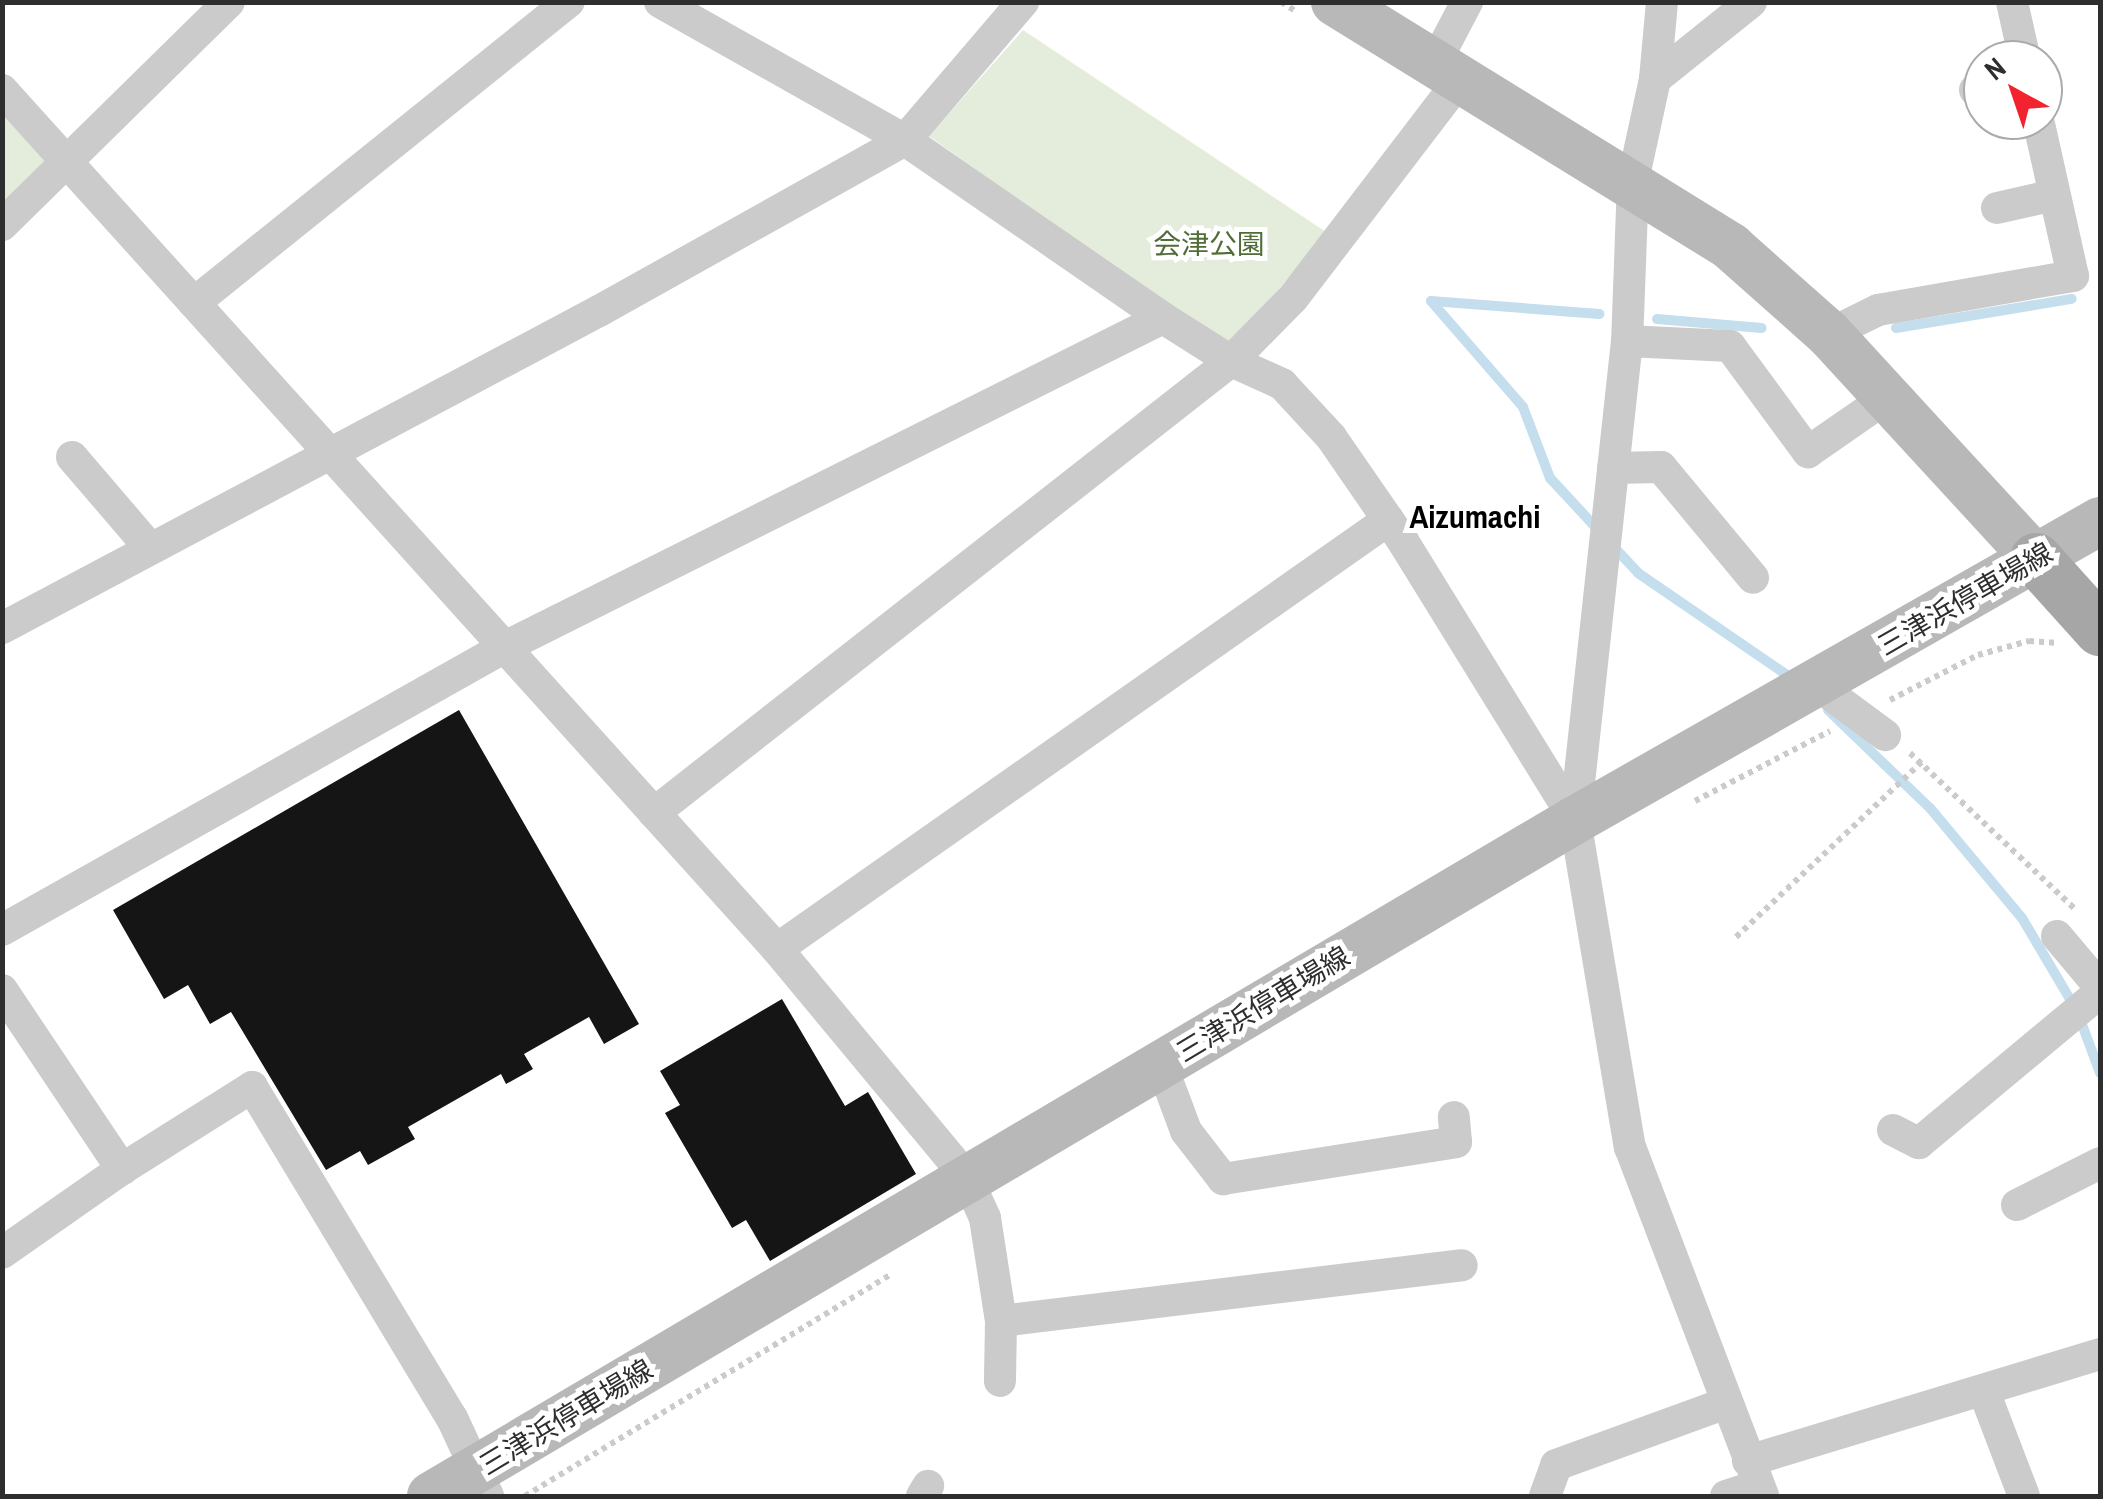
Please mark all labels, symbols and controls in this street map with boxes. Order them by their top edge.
north arrow [1963,40,2063,140]
text: N [1976,49,2014,88]
park label: 会津公園 [1153,227,1265,261]
district label: Aizumachi [1409,498,1541,536]
street label: 三津浜停車場線 [1872,535,2058,663]
street label: 三津浜停車場線 [1170,939,1356,1069]
street label: 三津浜停車場線 [473,1352,659,1482]

